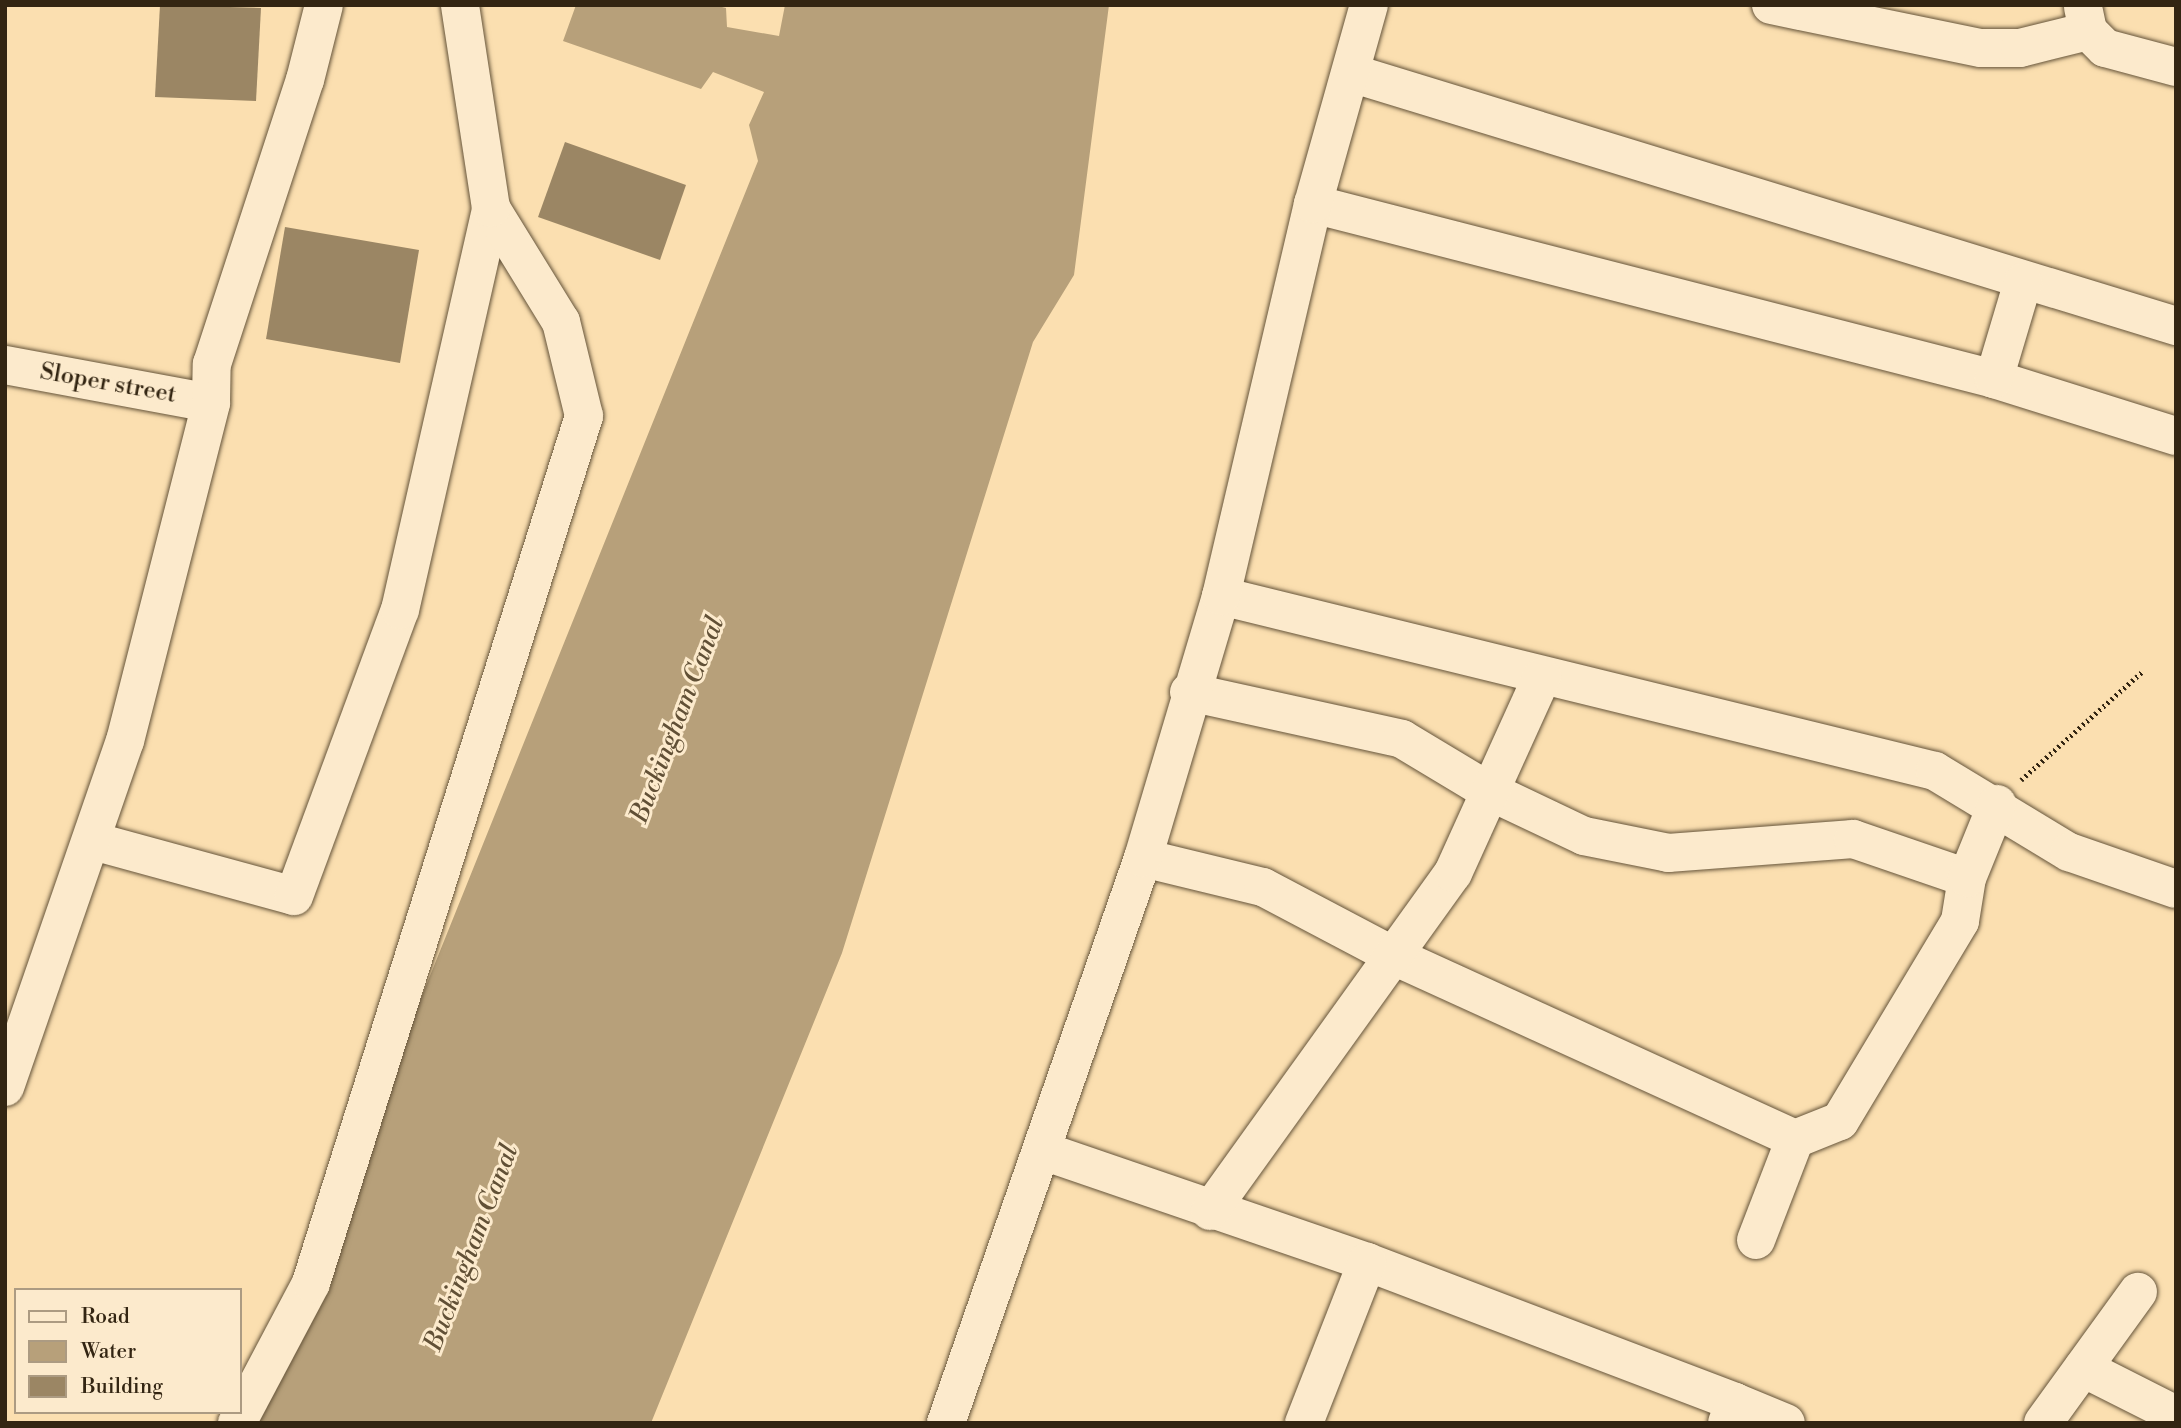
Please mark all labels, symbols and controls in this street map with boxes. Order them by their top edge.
street label: Sloper street [38,358,178,410]
water label: Buckingham Canal [624,612,732,828]
water label: Buckingham Canal [418,1140,526,1356]
legend [14,1288,242,1414]
text: Road [81,1304,130,1330]
text: Water [81,1339,136,1365]
text: Building [81,1374,163,1400]

